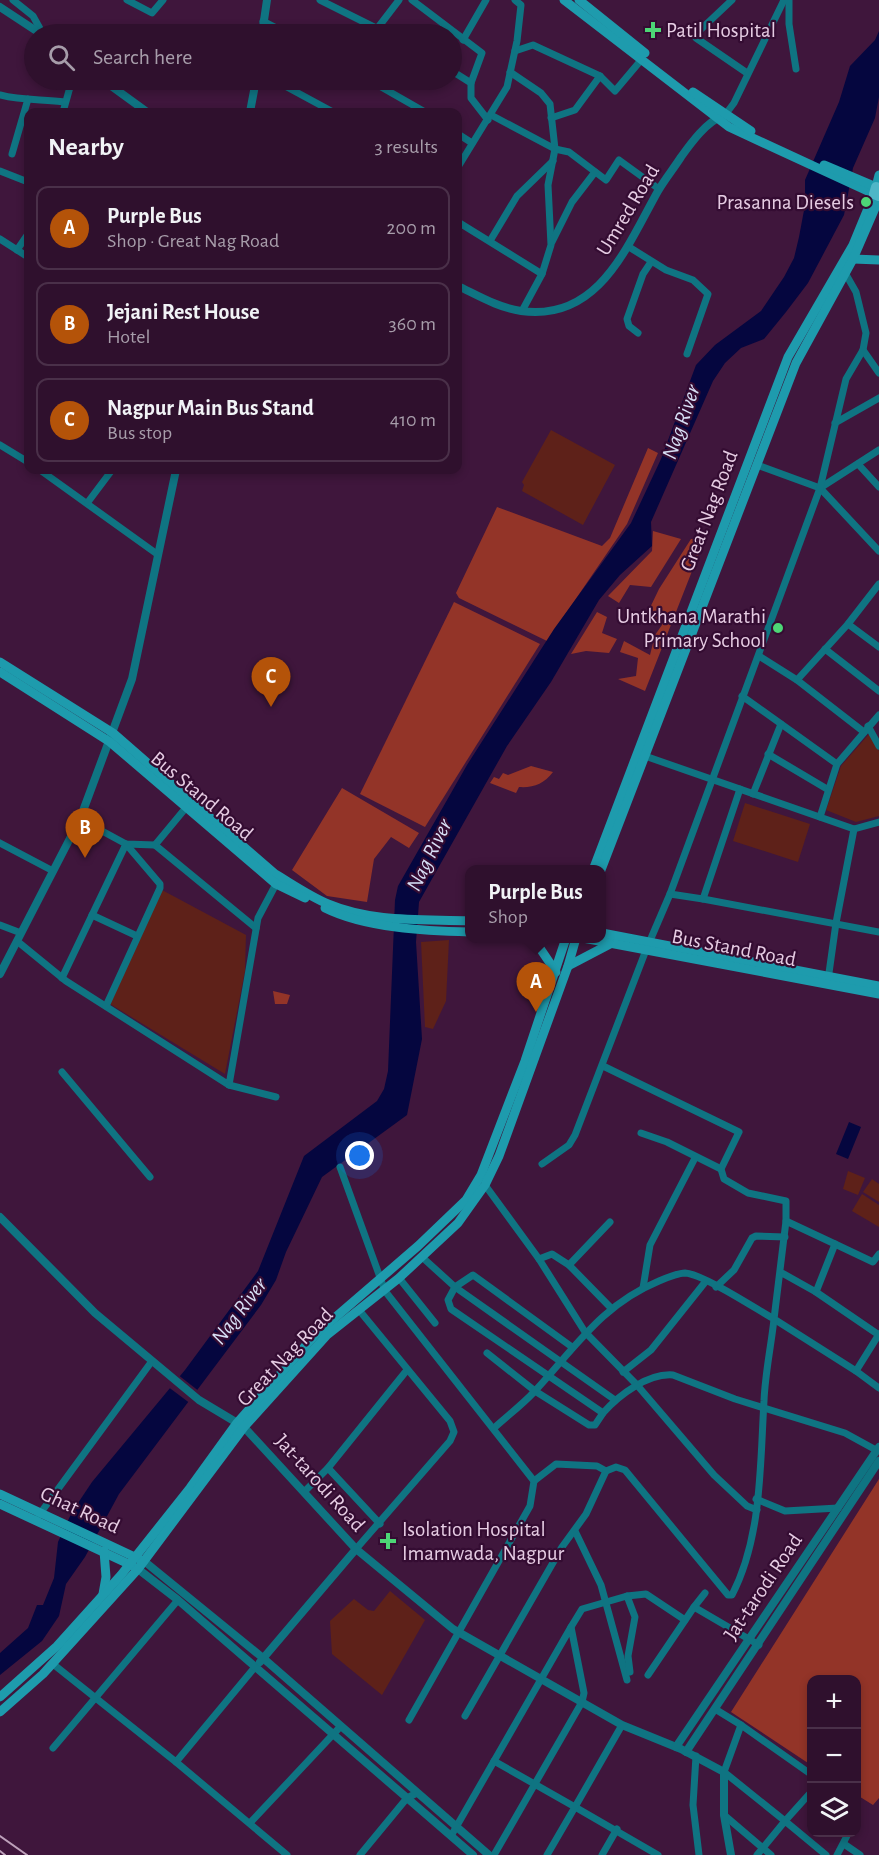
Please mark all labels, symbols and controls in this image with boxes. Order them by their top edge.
place label: Patil Hospital [666,20,776,41]
marker: Patil Hospital [644,21,662,39]
search box [24,24,462,90]
icon: search [45,41,78,74]
text: Search here [93,46,192,68]
text: Nearby [48,134,124,160]
text: 3 results [374,137,438,157]
street label: Umred Road [593,161,663,259]
place label: Prasanna Diesels [716,192,854,213]
marker: Prasanna Diesels [859,195,873,209]
text: Purple Bus [107,205,202,227]
text: A [64,218,76,238]
text: 200 m [386,218,436,238]
text: Shop · Great Nag Road [107,231,279,251]
text: Jejani Rest House [107,301,260,323]
text: B [64,314,75,334]
text: 360 m [389,314,436,334]
text: Hotel [107,327,150,347]
water label: Nag River [658,381,704,462]
text: Nagpur Main Bus Stand [107,397,314,419]
text: C [64,410,75,430]
text: 410 m [390,410,436,430]
text: Bus stop [107,423,172,443]
street label: Great Nag Road [676,448,742,574]
place label: Untkhana Marathi Primary School [617,606,766,651]
marker: Untkhana Marathi Primary School [771,621,785,635]
pin: C [252,658,290,707]
street label: Bus Stand Road [147,747,257,845]
pin: B [66,808,104,858]
water label: Nag River [402,815,456,894]
popup [465,865,606,943]
text: Purple Bus [488,881,583,903]
text: Shop [488,907,528,927]
street label: Bus Stand Road [670,926,798,970]
pin: A [516,962,556,1012]
your location [345,1141,374,1170]
water label: Nag River [207,1273,271,1348]
street label: Great Nag Road [233,1304,337,1410]
street label: Jat-tarodi Road [271,1430,369,1536]
street label: Ghat Road [37,1483,123,1538]
place label: Isolation Hospital Imamwada, Nagpur [402,1519,565,1564]
street label: Jat-tarodi Road [720,1530,806,1644]
marker: Isolation Hospital Imamwada, Nagpur [379,1532,397,1550]
map controls [807,1675,861,1837]
button: + [807,1675,861,1729]
button: − [807,1729,861,1783]
button: layers [807,1783,861,1837]

